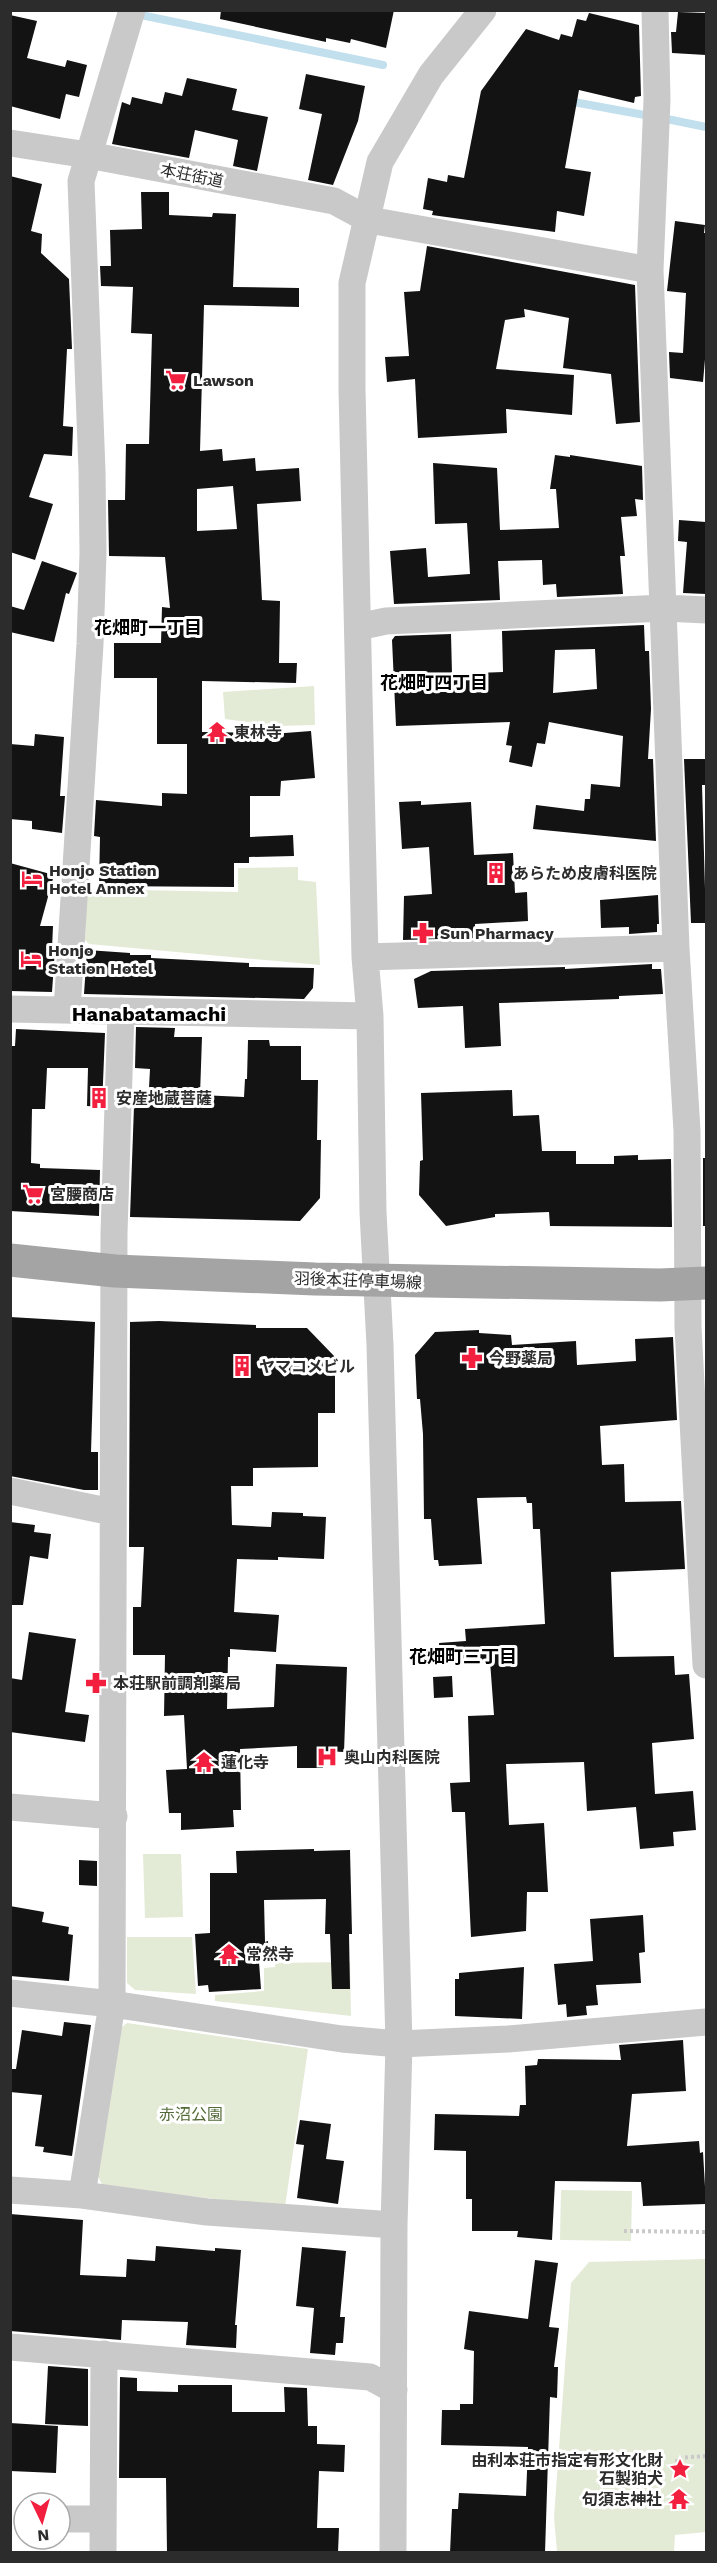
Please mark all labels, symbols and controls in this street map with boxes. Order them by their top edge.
street label: 本荘街道 [159,160,225,191]
supermarket icon: Lawson [164,368,188,392]
place label: Lawson [193,371,254,390]
district label: 花畑町一丁目 [94,617,202,638]
district label: 花畑町四丁目 [380,672,488,693]
temple icon: 東林寺 [205,720,229,744]
place label: 東林寺 [234,723,282,742]
place label: Honjo Station Hotel Annex [49,861,157,898]
building icon: あらため皮膚科医院 [484,861,508,885]
place label: あらため皮膚科医院 [513,864,657,883]
hotel icon: Honjo Station Hotel Annex [20,867,44,891]
pharmacy icon: Sun Pharmacy [411,921,435,945]
place label: Sun Pharmacy [440,924,555,943]
place label: Honjo Station Hotel [48,941,154,978]
hotel icon: Honjo Station Hotel [19,947,43,971]
district label: Hanabatamachi [72,1002,226,1026]
building icon: 安産地蔵菩薩 [87,1086,111,1110]
place label: 安産地蔵菩薩 [116,1089,212,1108]
supermarket icon: 宮腰商店 [21,1182,45,1206]
place label: 宮腰商店 [50,1185,114,1204]
street label: 羽後本荘停車場線 [294,1269,422,1292]
pharmacy icon: 今野薬局 [460,1346,484,1370]
place label: 今野薬局 [489,1349,553,1368]
building icon: ヤマコメビル [230,1354,254,1378]
place label: ヤマコメビル [259,1357,355,1376]
district label: 花畑町三丁目 [409,1646,517,1667]
pharmacy icon: 本荘駅前調剤薬局 [84,1671,108,1695]
place label: 本荘駅前調剤薬局 [113,1674,241,1693]
hospital icon: 奥山内科医院 [315,1745,339,1769]
place label: 奥山内科医院 [344,1748,440,1767]
temple icon: 蓮化寺 [192,1750,216,1774]
place label: 蓮化寺 [221,1753,269,1772]
temple icon: 常然寺 [217,1942,241,1966]
place label: 常然寺 [246,1945,294,1964]
park label: 赤沼公園 [159,2105,223,2124]
place label: 由利本荘市指定有形文化財 石製狛犬 [471,2451,663,2488]
place icon: 由利本荘市指定有形文化財 石製狛犬 [668,2457,692,2481]
temple icon: 句須志神社 [667,2487,691,2511]
place label: 句須志神社 [582,2490,662,2509]
north arrow [12,2491,72,2551]
text: N [37,2525,50,2545]

